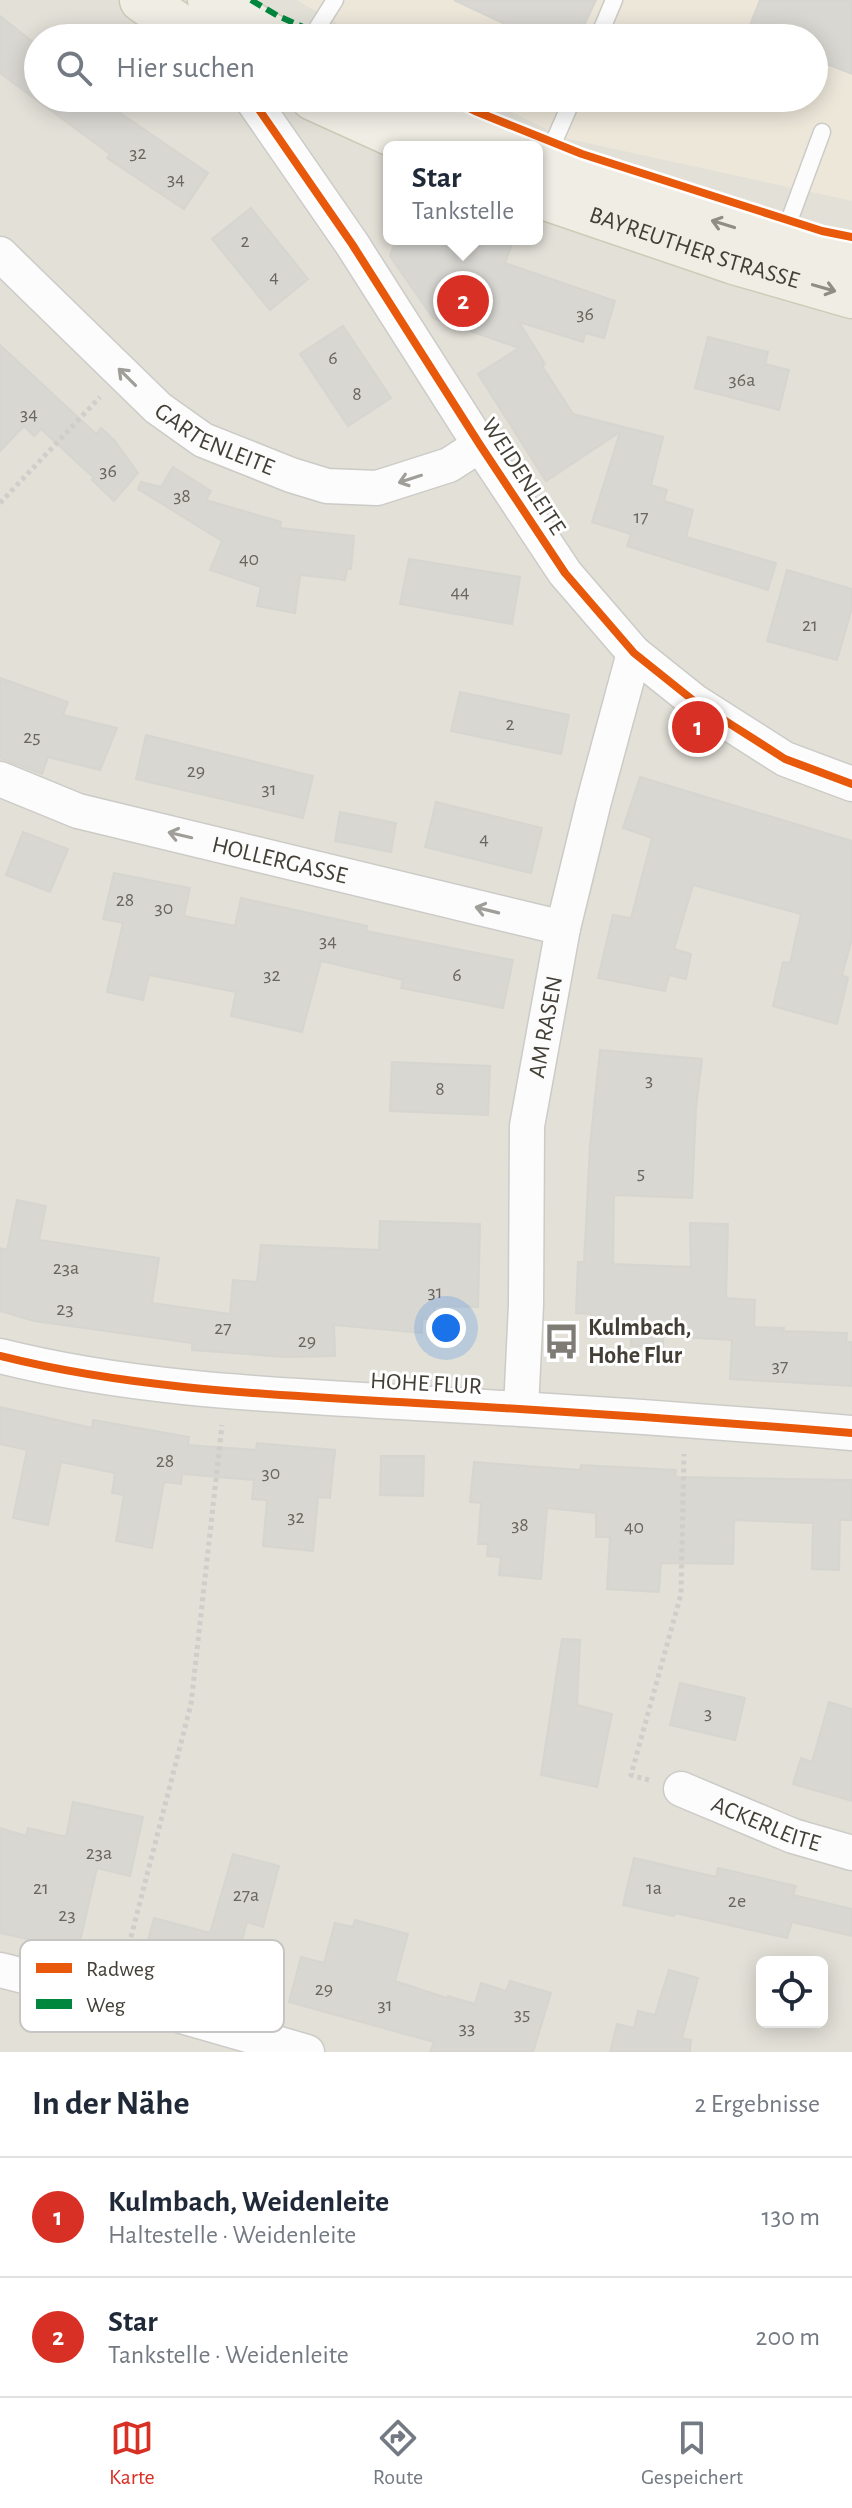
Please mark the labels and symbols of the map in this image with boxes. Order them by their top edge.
house number: 32 [129,143,147,163]
house number: 34 [167,169,185,189]
street label: BAYREUTHER STRASSE [586,203,802,293]
one-way arrow [710,215,735,230]
house number: 2 [240,231,250,251]
house number: 4 [269,267,279,287]
pin: 2 [437,271,489,331]
one-way arrow [811,281,837,296]
house number: 36 [576,304,594,324]
house number: 6 [328,348,338,368]
one-way arrow [117,367,137,386]
house number: 36a [729,370,755,390]
house number: 8 [352,384,362,404]
street label: GARTENLEITE [150,399,278,480]
house number: 34 [20,404,38,424]
street label: WEIDENLEITE [477,414,570,540]
house number: 36 [99,461,117,481]
one-way arrow [397,472,423,487]
house number: 38 [173,486,191,506]
house number: 17 [633,507,649,527]
house number: 40 [239,549,259,569]
house number: 44 [450,582,470,602]
house number: 21 [802,615,818,635]
pin: 1 [672,697,724,757]
house number: 2 [505,714,515,734]
house number: 25 [23,727,41,747]
house number: 29 [187,761,205,781]
house number: 31 [261,779,277,799]
one-way arrow [168,827,194,842]
house number: 4 [479,829,489,849]
street label: HOLLERGASSE [210,833,350,889]
house number: 28 [116,890,134,910]
house number: 30 [155,898,173,918]
one-way arrow [475,901,501,916]
house number: 34 [319,931,337,951]
house number: 32 [263,965,281,985]
house number: 6 [452,965,462,985]
street label: AM RASEN [525,974,567,1080]
house number: 3 [645,1070,653,1090]
house number: 8 [435,1079,445,1099]
house number: 5 [637,1163,645,1183]
house number: 23a [53,1258,79,1278]
house number: 31 [427,1282,443,1302]
house number: 23 [56,1299,74,1319]
your location [426,1308,466,1348]
place label: Kulmbach, Hohe Flur [588,1316,691,1368]
house number: 27 [214,1318,232,1338]
bus stop icon: Kulmbach, Hohe Flur [543,1322,581,1360]
house number: 29 [298,1331,316,1351]
house number: 37 [772,1356,788,1376]
street label: HOHE FLUR [369,1369,482,1399]
house number: 28 [156,1451,174,1471]
house number: 30 [262,1463,280,1483]
house number: 32 [287,1507,305,1527]
house number: 38 [511,1515,529,1535]
house number: 40 [624,1517,644,1537]
house number: 3 [704,1703,712,1723]
street label: ACKERLEITE [708,1792,823,1856]
house number: 23a [86,1843,112,1863]
house number: 21 [33,1878,49,1898]
house number: 1a [646,1878,662,1898]
house number: 27a [233,1885,259,1905]
house number: 2e [728,1891,746,1911]
house number: 23 [58,1905,76,1925]
legend [20,1940,284,2032]
text: Radweg [86,1958,155,1980]
house number: 29 [315,1979,333,1999]
text: Weg [86,1994,126,2016]
house number: 31 [377,1995,393,2015]
house number: 35 [514,2004,530,2024]
house number: 33 [459,2018,475,2038]

